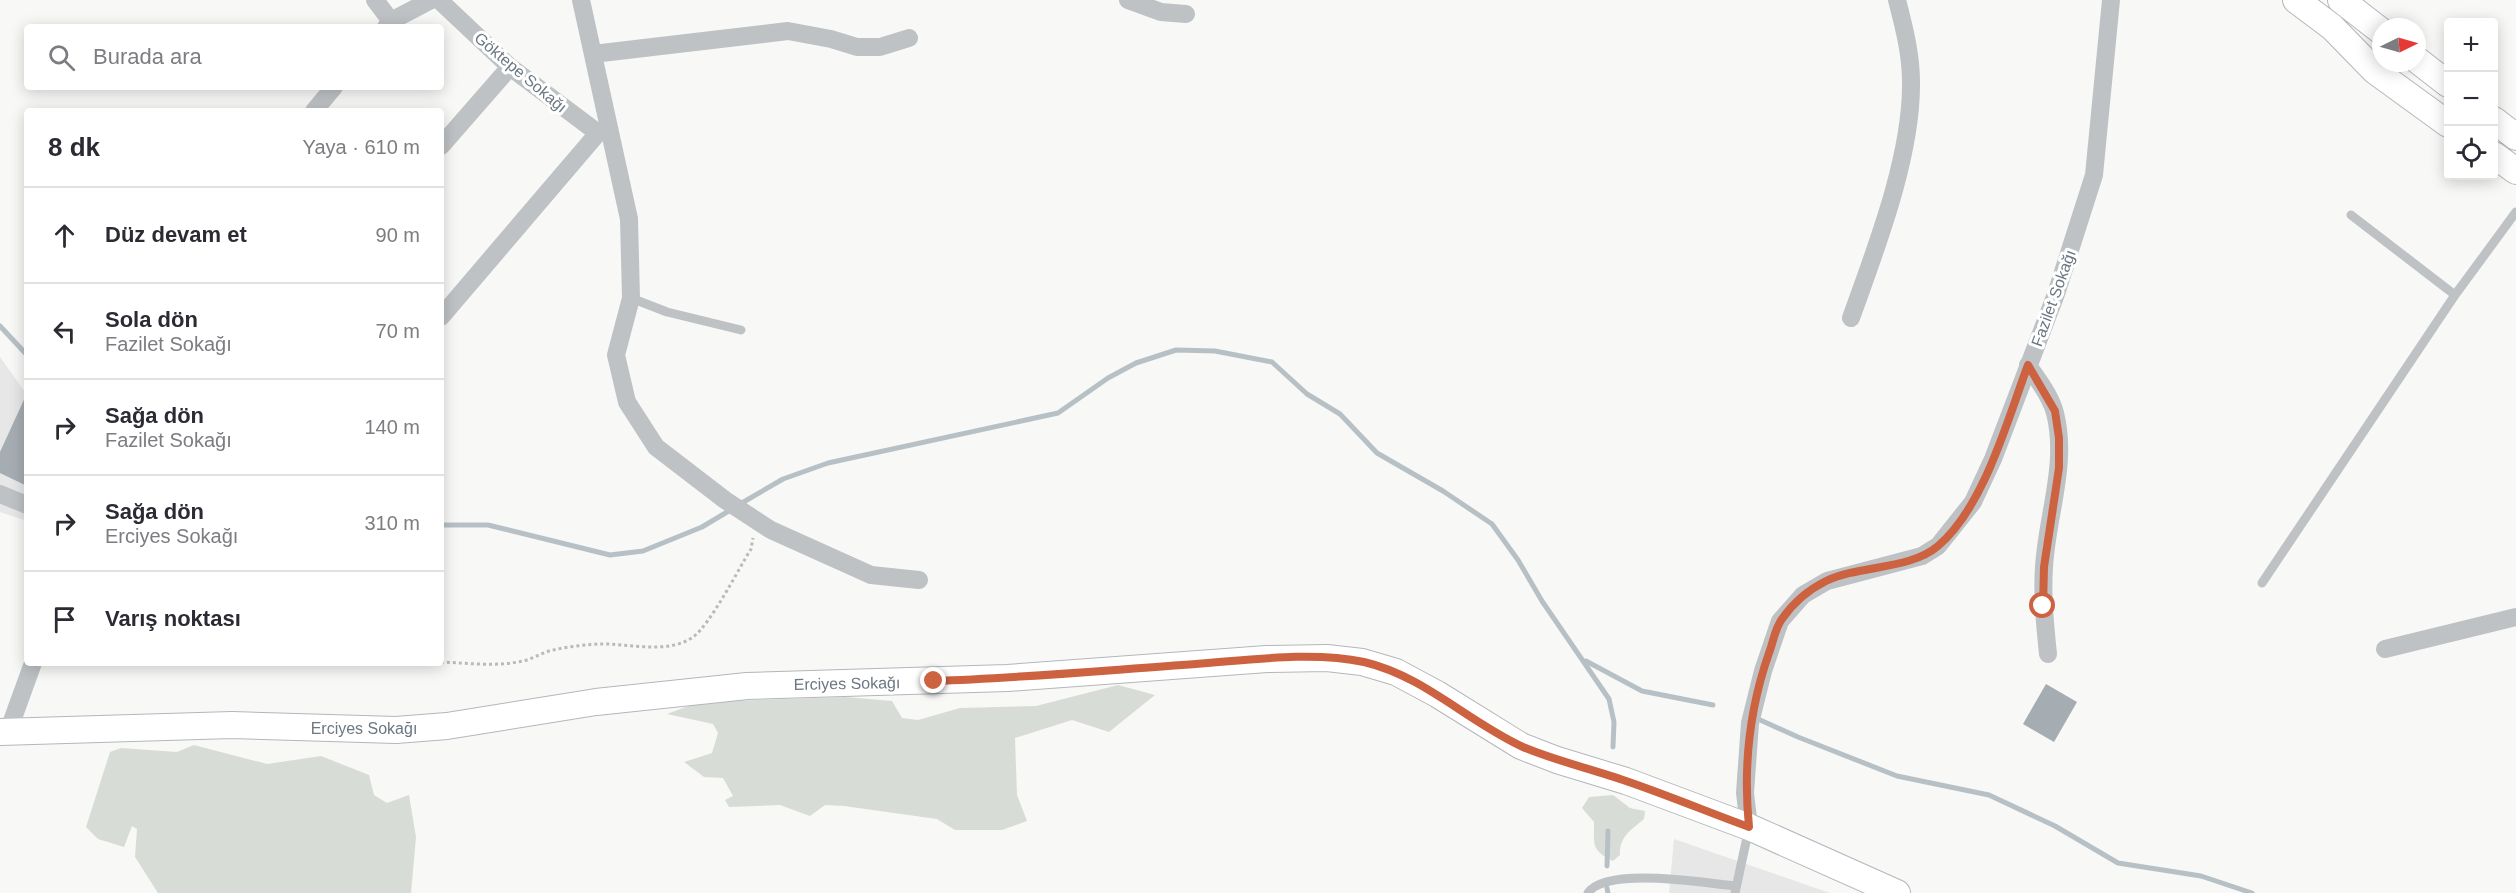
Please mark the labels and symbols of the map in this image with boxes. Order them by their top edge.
north arrow [2372,18,2426,72]
street label: Göktepe Sokağı [471,29,570,116]
street label: Fazilet Sokağı [2028,248,2079,349]
route start [2029,592,2055,618]
route end [920,667,946,693]
street label: Erciyes Sokağı [794,674,901,693]
street label: Erciyes Sokağı [311,720,417,737]

